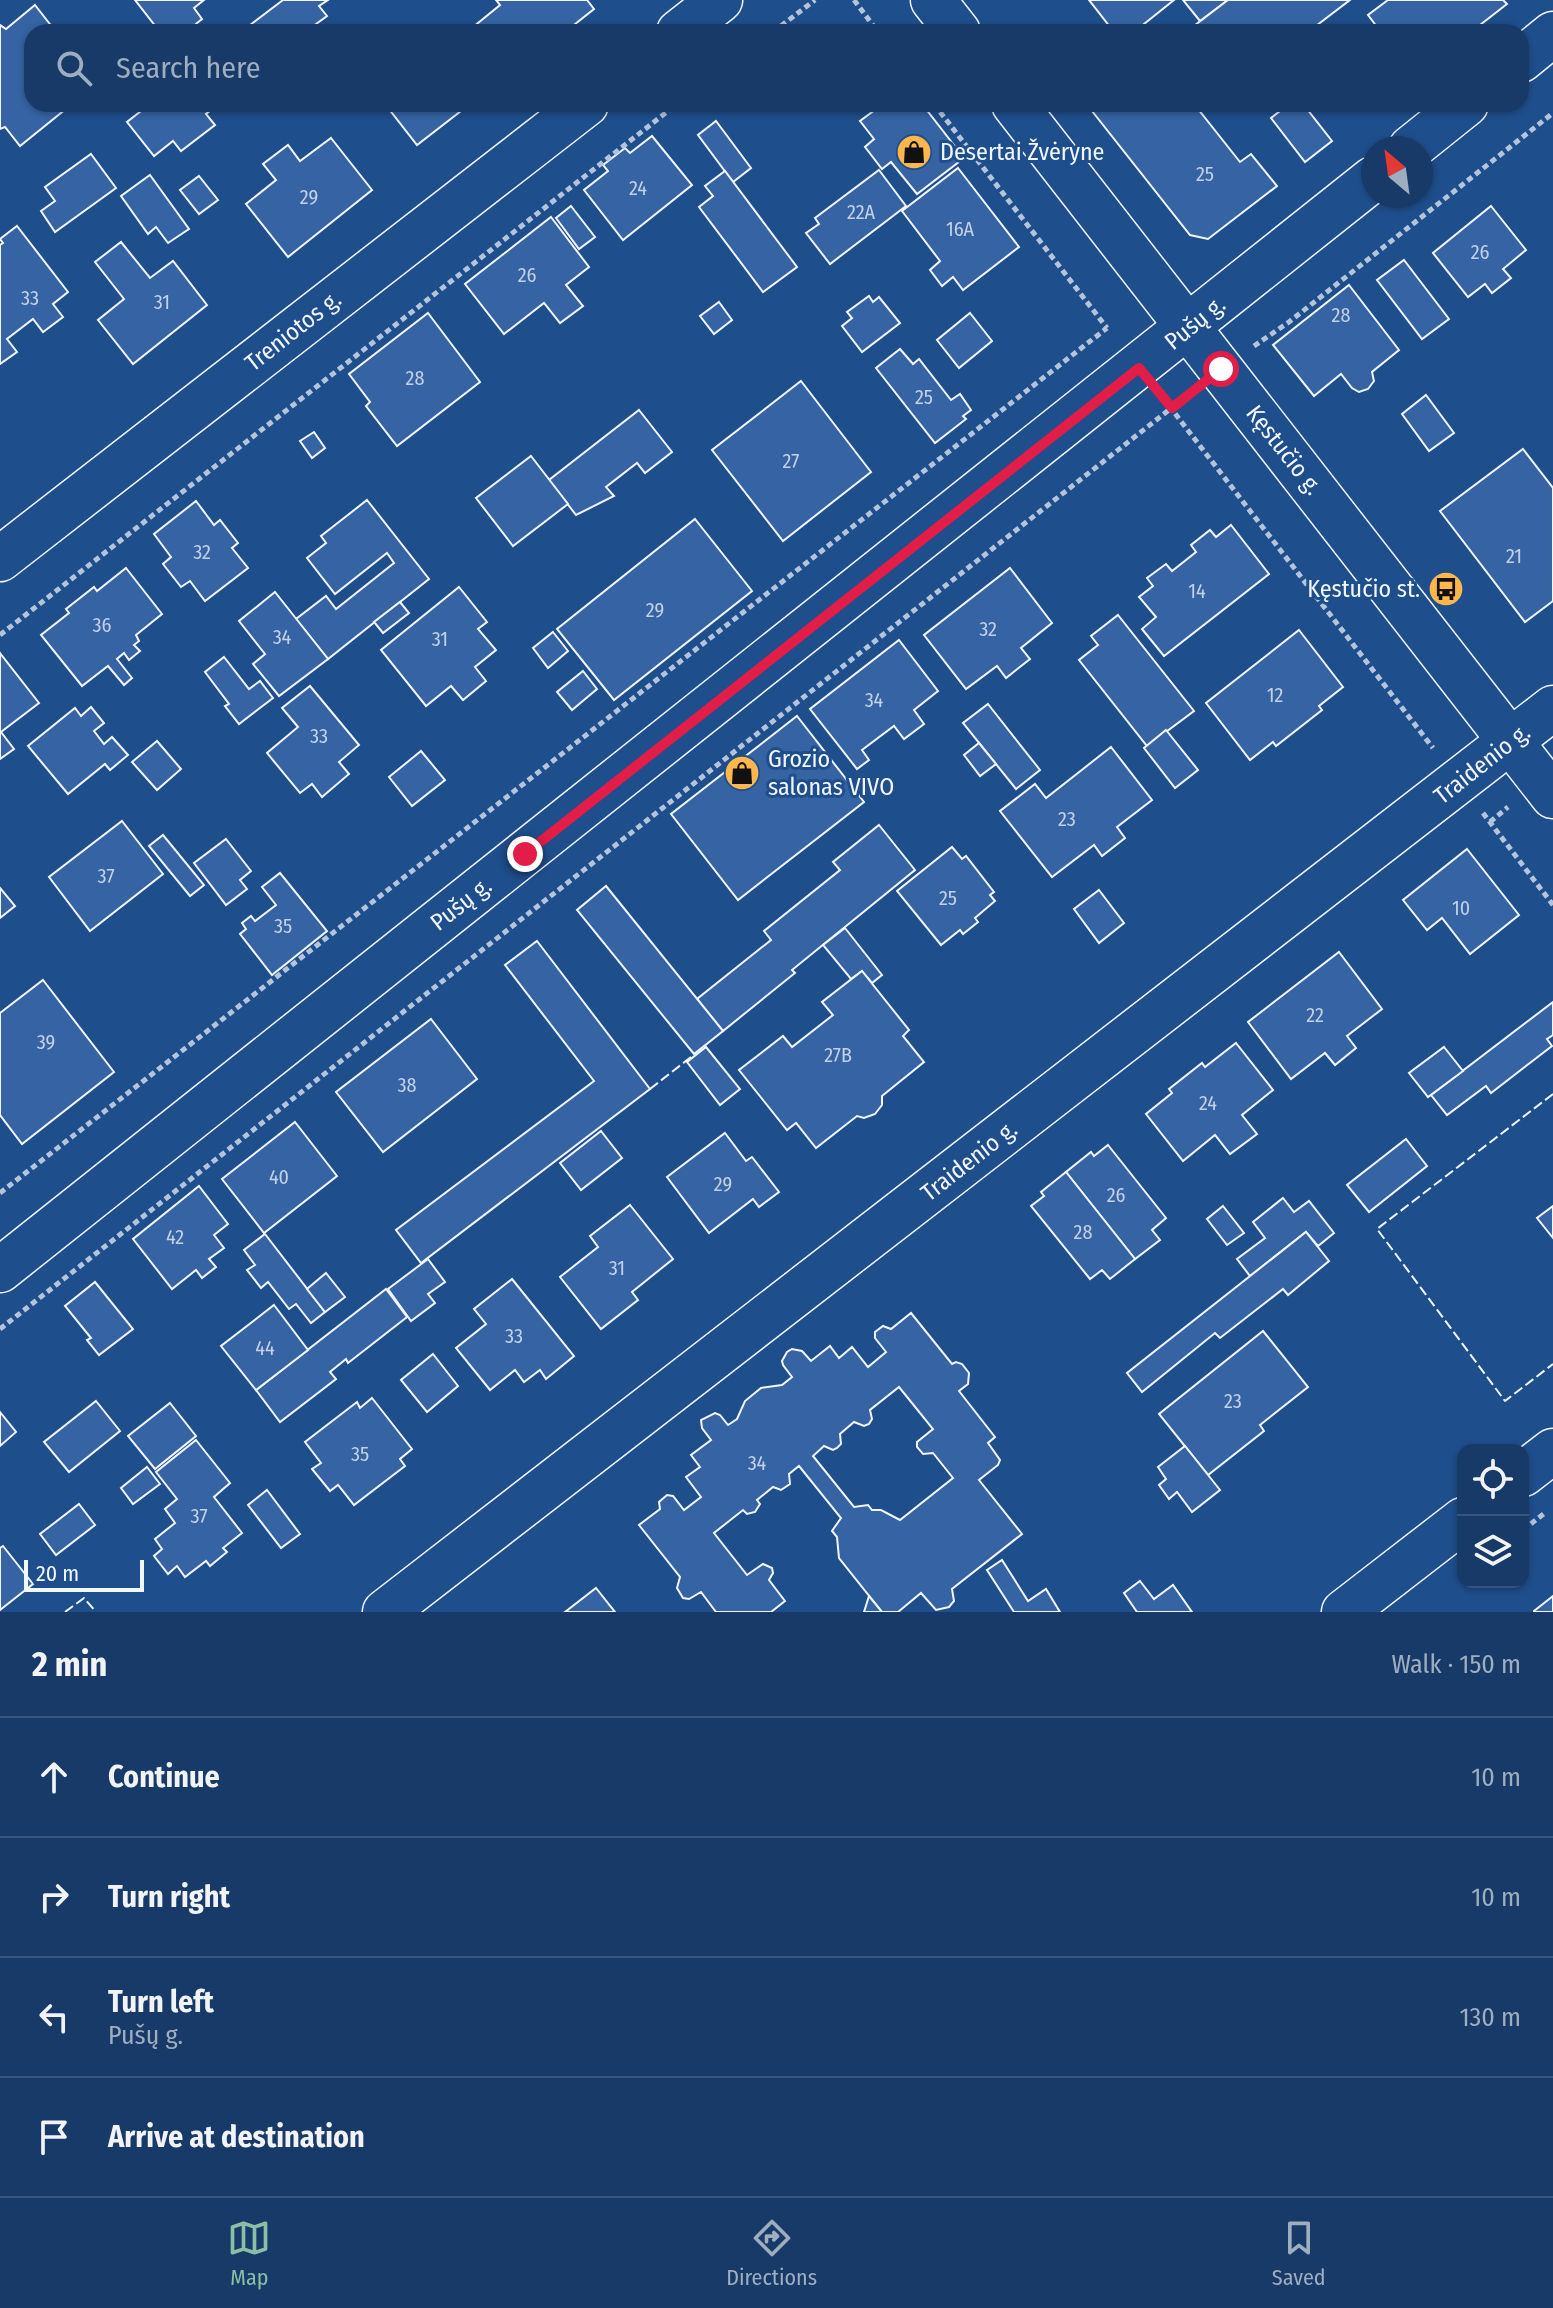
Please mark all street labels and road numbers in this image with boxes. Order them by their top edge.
street label: Treniotos g. [240,285,346,377]
street label: Pušų g. [1159,290,1231,356]
street label: Kęstučio g. [1240,400,1328,500]
street label: Traidenio g. [1429,718,1535,810]
street label: Pušų g. [425,872,497,936]
street label: Traidenio g. [916,1115,1022,1207]

